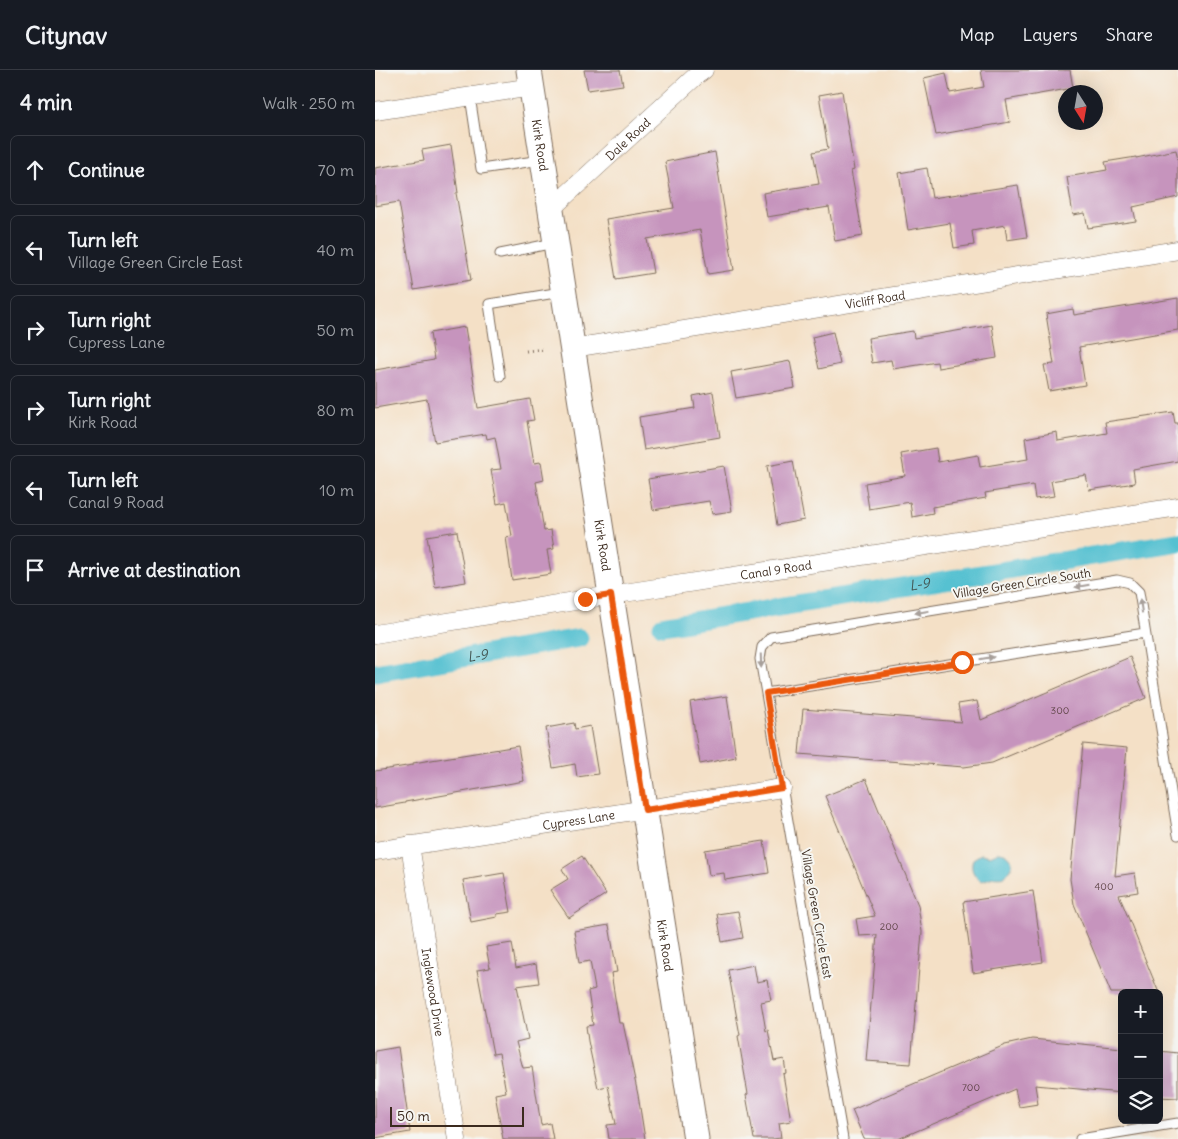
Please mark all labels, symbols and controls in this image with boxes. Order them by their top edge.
text: Citynav [25,20,107,50]
text: Map [959,23,994,46]
text: Layers [1022,23,1078,46]
text: Share [1106,23,1153,46]
north arrow [1058,85,1103,130]
text: 4 min [20,89,72,116]
text: Walk · 250 m [263,93,355,113]
street label: Dale Road [602,114,653,163]
street label: Kirk Road [529,118,552,172]
icon: ahead [21,156,49,184]
text: Continue [68,158,145,182]
text: 70 m [318,160,354,180]
text: Turn left [68,228,138,252]
icon: left [21,236,49,264]
text: 40 m [316,240,354,260]
text: Village Green Circle East [68,252,243,272]
street label: Vicliff Road [844,287,906,311]
text: Turn right [68,308,151,332]
icon: right [21,316,49,344]
text: 50 m [316,320,354,340]
text: Cypress Lane [68,332,165,352]
text: Turn right [68,388,151,412]
icon: right [21,396,49,424]
text: 80 m [316,400,354,420]
text: Kirk Road [68,412,138,432]
text: Turn left [68,468,138,492]
icon: left [21,476,49,504]
text: 10 m [319,480,354,500]
text: Canal 9 Road [68,492,164,512]
street label: Kirk Road [592,518,615,572]
icon: arrive [21,556,49,584]
street label: Canal 9 Road [739,556,813,582]
text: Arrive at destination [68,558,241,582]
street label: Village Green Circle South [952,565,1092,601]
water label: L-9 [908,573,933,595]
one-way arrow [1073,582,1089,590]
route end [574,588,597,611]
one-way arrow [1136,598,1144,614]
one-way arrow [913,609,929,617]
water label: L-9 [466,644,491,666]
route start [951,651,974,674]
one-way arrow [758,653,766,669]
one-way arrow [979,654,995,662]
house number: 300 [1051,704,1069,717]
street label: Cypress Lane [541,806,616,832]
street label: Village Green Circle East [798,848,836,980]
house number: 400 [1095,880,1113,893]
street label: Kirk Road [654,918,677,972]
house number: 200 [880,920,898,933]
street label: Inglewood Drive [419,947,448,1037]
map controls [1118,989,1163,1124]
button: + [1118,989,1163,1034]
button: − [1118,1034,1163,1079]
button: layers [1118,1079,1163,1124]
house number: 700 [962,1081,980,1094]
scale bar [390,1104,524,1127]
text: 50 m [397,1107,430,1125]

